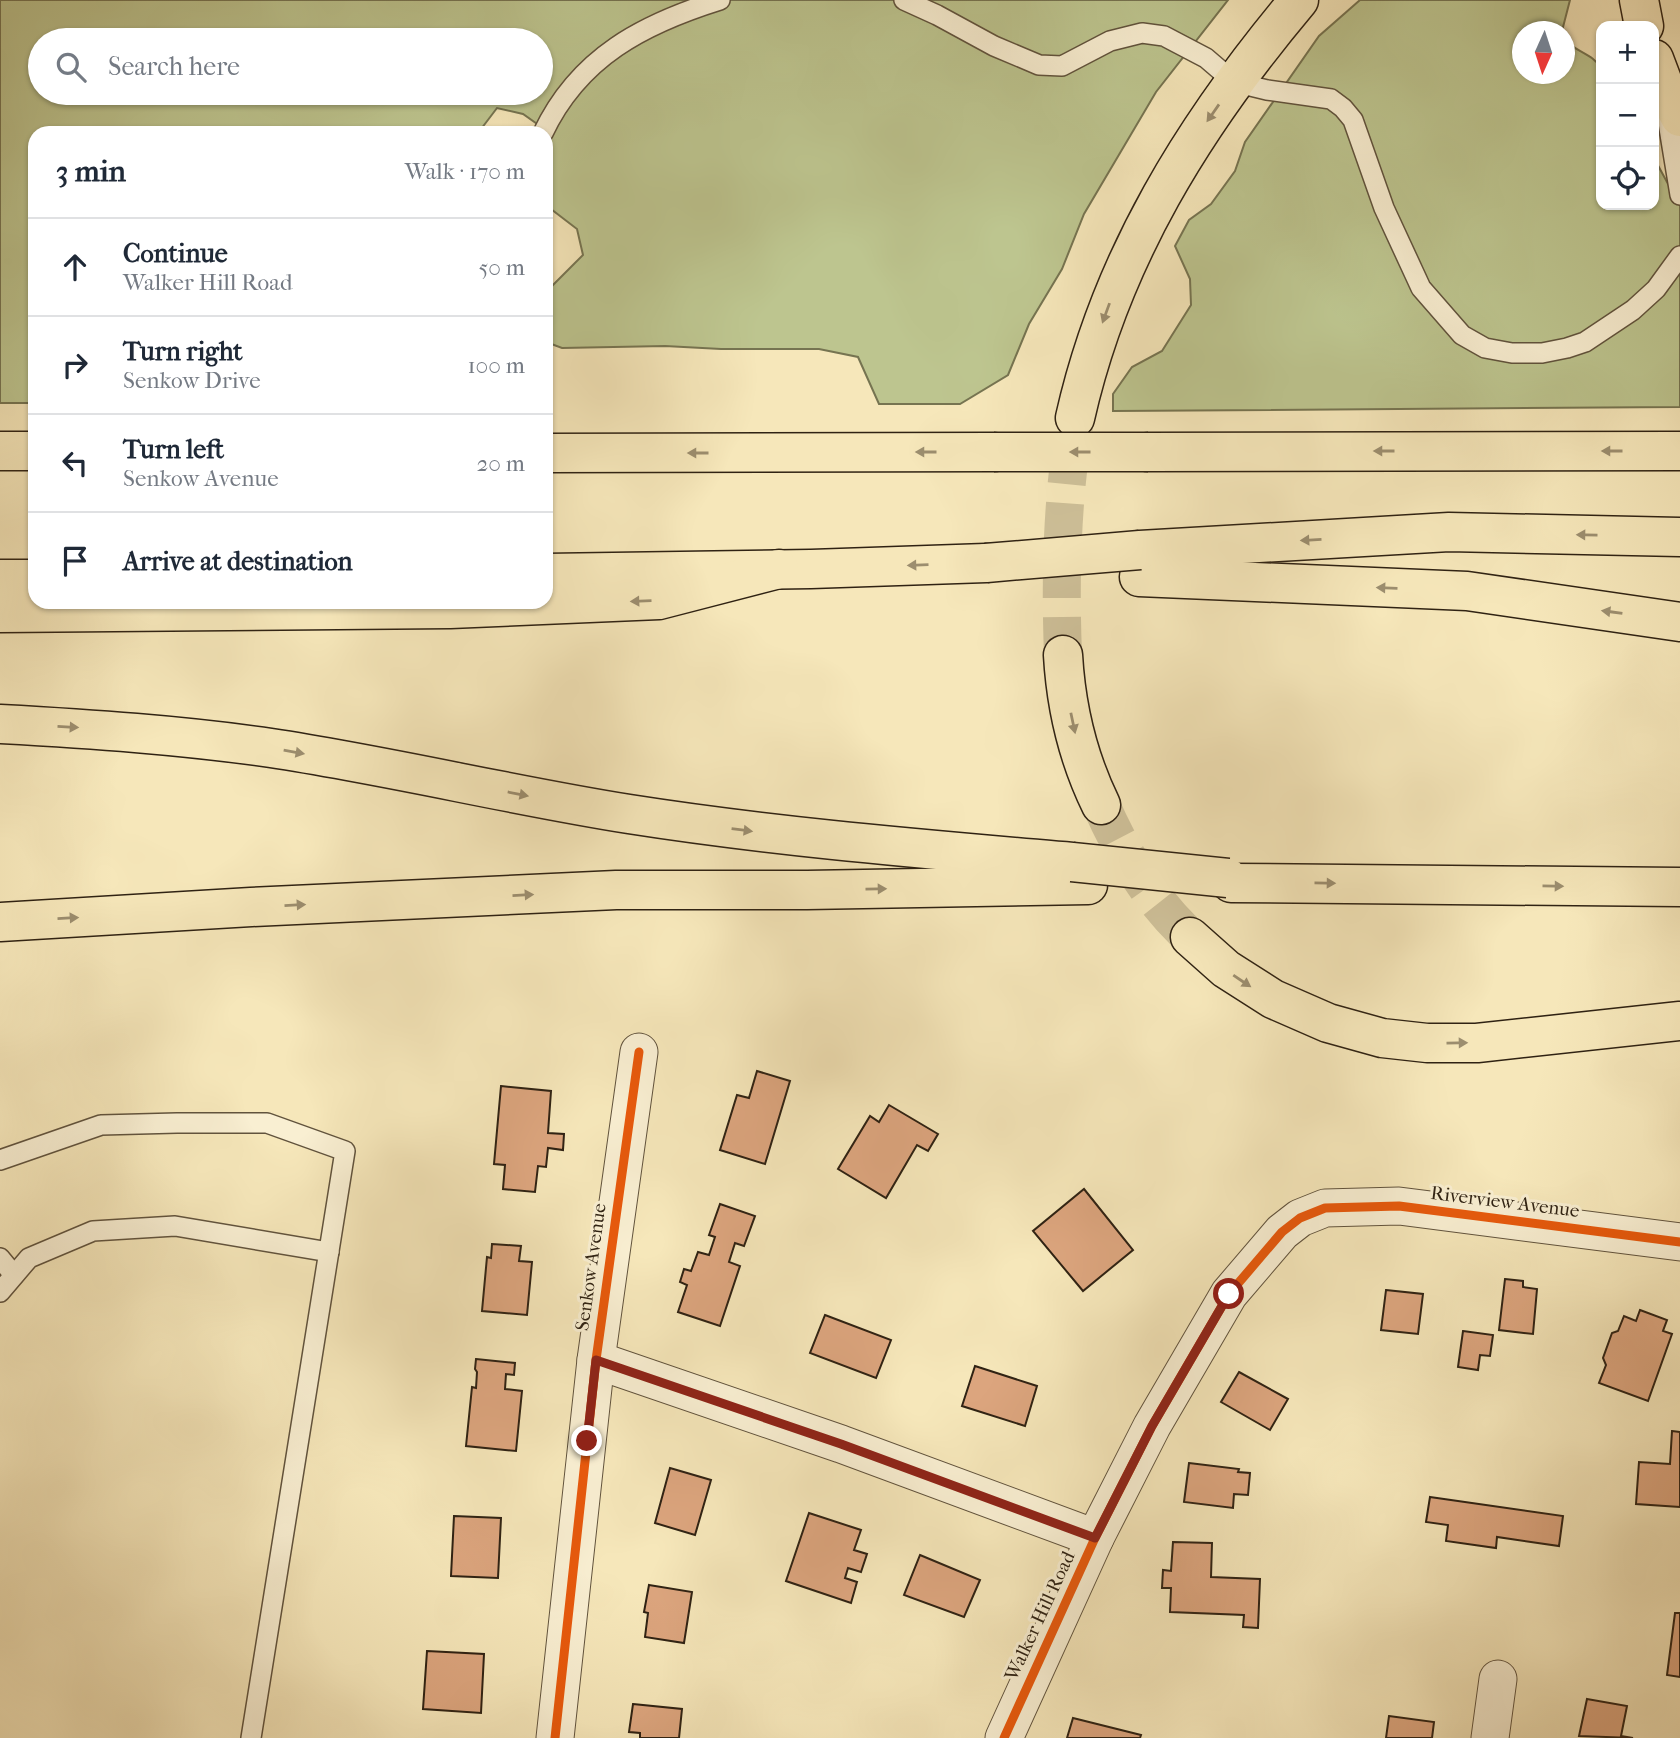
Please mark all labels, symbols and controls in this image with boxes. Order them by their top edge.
north arrow [1512,21,1575,84]
map controls [1596,21,1659,210]
button: + [1596,21,1659,84]
search box [28,28,553,105]
icon: search [52,48,90,86]
text: Search here [108,51,240,82]
button: − [1596,84,1659,147]
one-way arrow [1206,104,1220,122]
button: locate [1596,147,1659,210]
text: 3 min [56,154,126,189]
text: Walk · 170 m [405,158,525,185]
text: Continue [123,238,228,269]
icon: ahead [56,248,94,286]
text: 50 m [478,254,525,281]
text: Walker Hill Road [123,269,292,296]
one-way arrow [1100,302,1111,323]
text: Turn right [123,336,243,367]
icon: right [56,346,94,384]
text: 100 m [467,352,525,379]
text: Senkow Drive [123,367,261,394]
text: Turn left [123,434,224,465]
icon: left [56,444,94,482]
one-way arrow [1601,445,1623,457]
one-way arrow [915,446,937,458]
one-way arrow [1069,446,1091,458]
one-way arrow [1373,446,1395,457]
one-way arrow [687,447,709,458]
text: 20 m [476,450,525,477]
text: Senkow Avenue [123,465,279,492]
one-way arrow [1576,529,1598,541]
one-way arrow [1300,535,1322,546]
icon: arrive [56,542,94,580]
text: Arrive at destination [123,546,353,577]
one-way arrow [907,560,929,571]
one-way arrow [1375,582,1397,593]
one-way arrow [630,595,652,606]
one-way arrow [1601,606,1623,617]
one-way arrow [1067,712,1078,734]
one-way arrow [57,722,79,733]
one-way arrow [283,747,305,758]
one-way arrow [507,789,529,800]
one-way arrow [732,824,754,835]
one-way arrow [1314,877,1336,889]
one-way arrow [1542,880,1564,892]
one-way arrow [865,883,887,894]
one-way arrow [512,889,534,900]
one-way arrow [285,900,307,911]
one-way arrow [57,912,79,923]
one-way arrow [1232,974,1252,987]
one-way arrow [1446,1037,1468,1049]
street label: Riverview Avenue [1429,1182,1581,1222]
street label: Senkow Avenue [571,1202,611,1332]
route start [1213,1278,1244,1309]
route end [571,1425,602,1456]
street label: Walker Hill Road [1000,1547,1080,1685]

